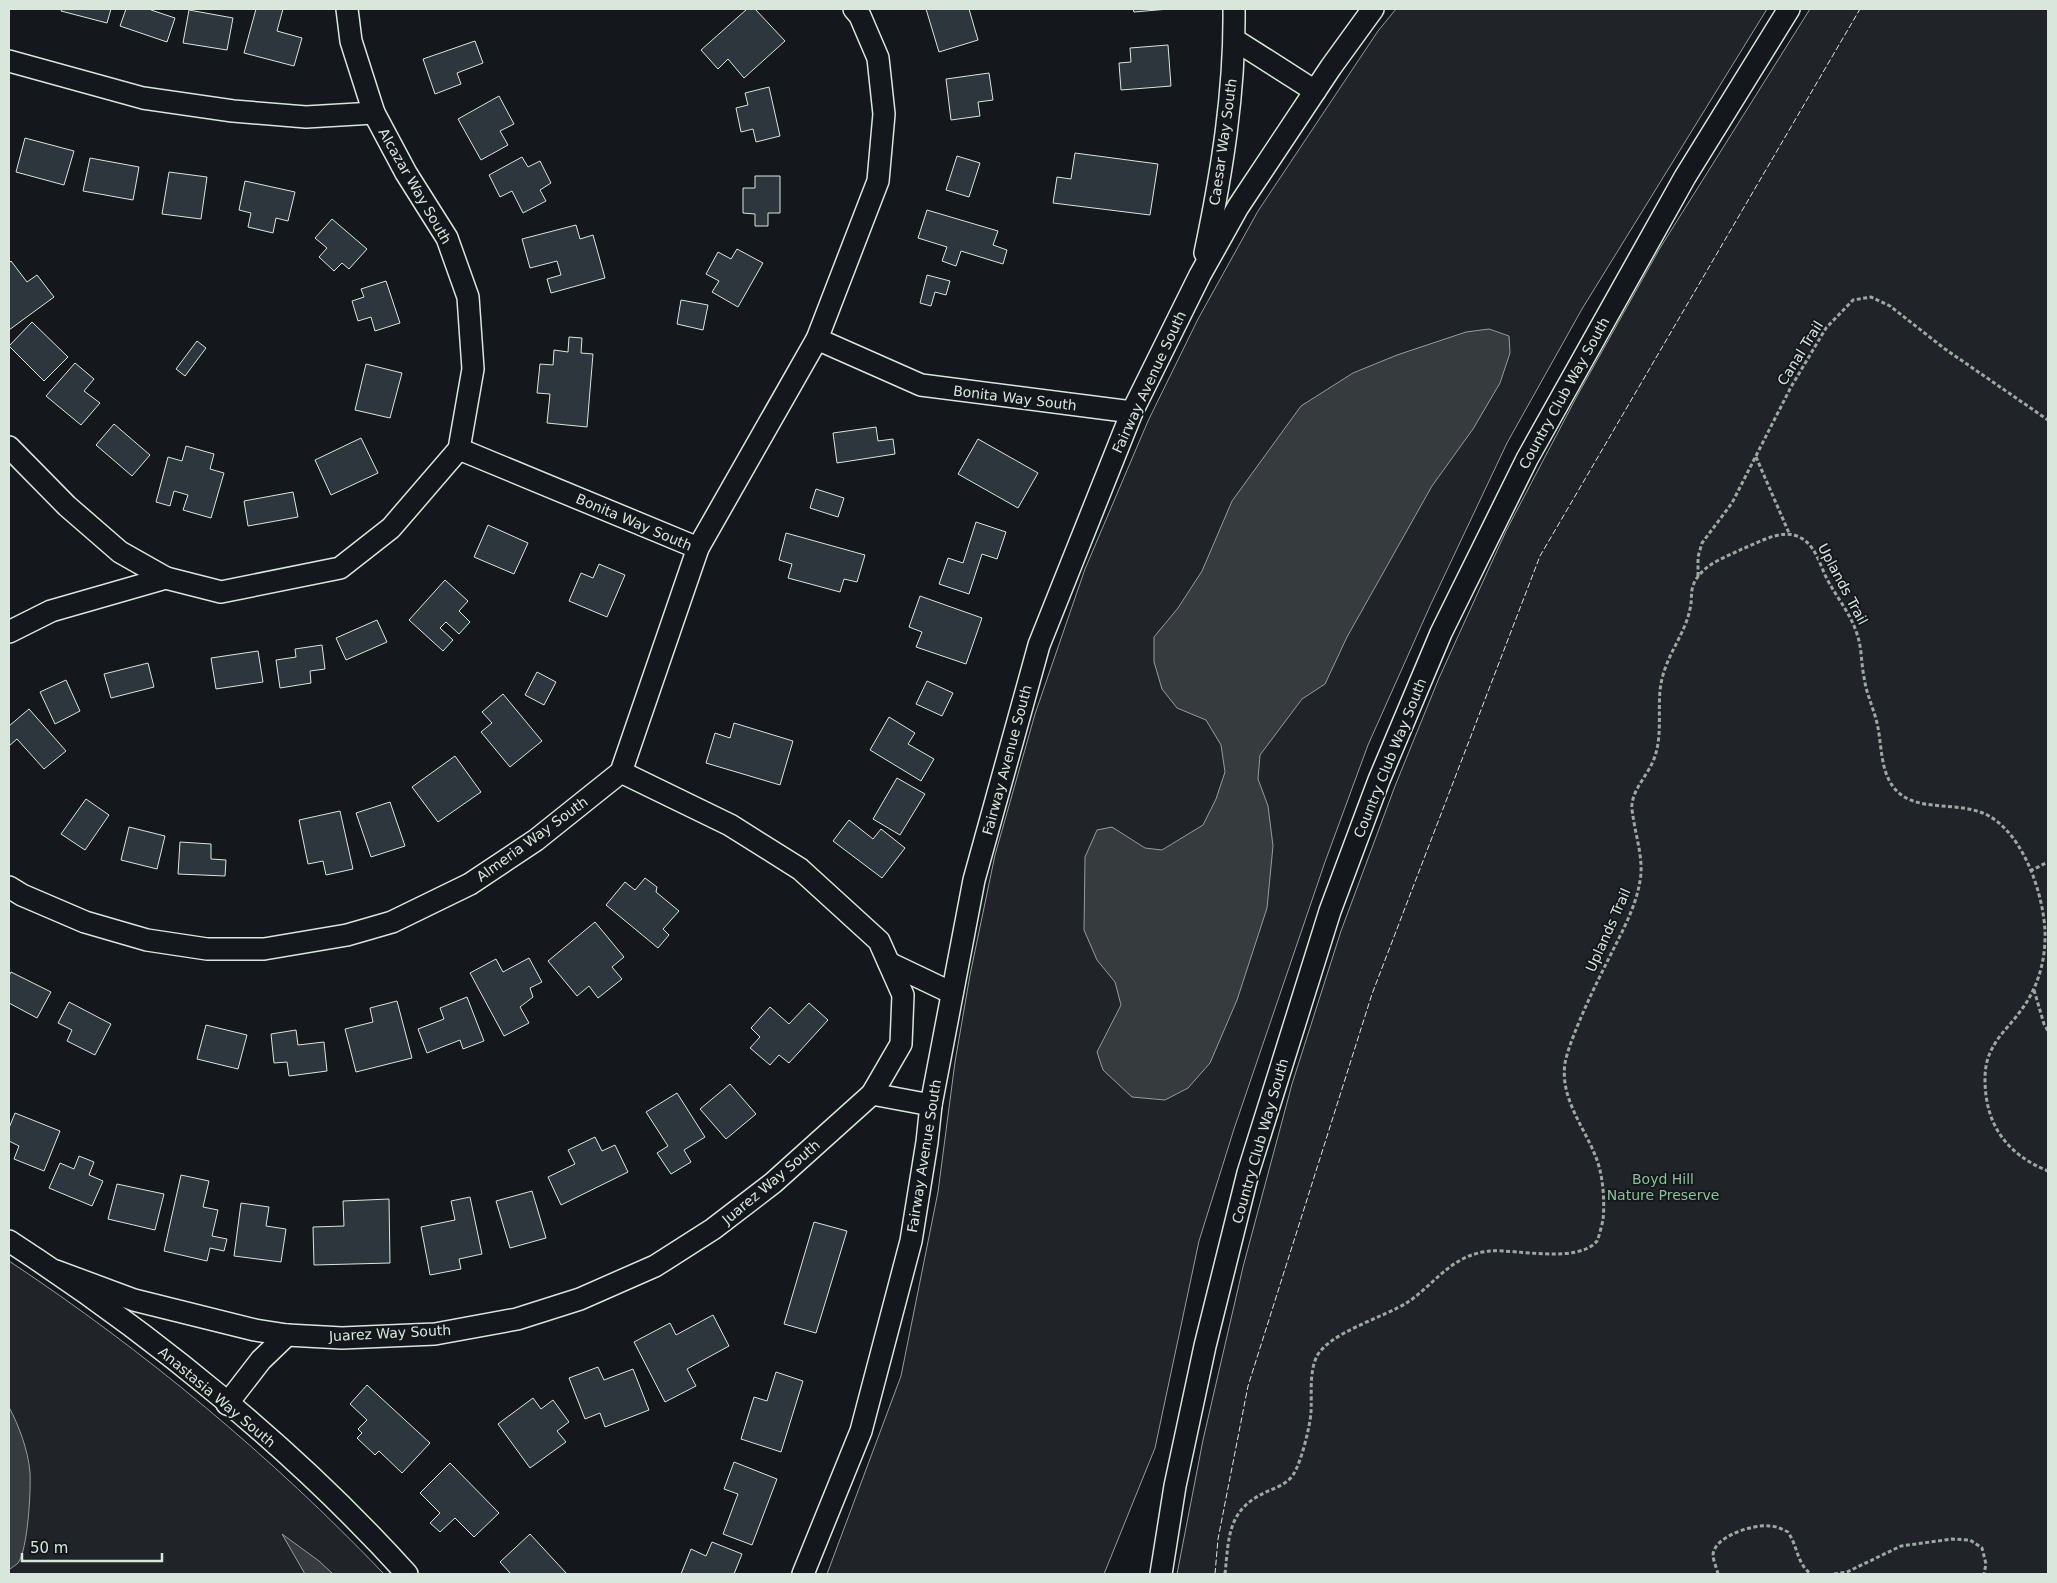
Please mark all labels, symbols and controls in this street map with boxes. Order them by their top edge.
street label: Caesar Way South [1206,78,1240,206]
street label: Alcazar Way South [375,125,455,247]
street label: Fairway Avenue South [1109,308,1189,456]
street label: Country Club Way South [1516,314,1612,472]
street label: Canal Trail [1774,318,1826,388]
street label: Bonita Way South [952,382,1078,414]
street label: Bonita Way South [574,490,694,554]
street label: Uplands Trail [1815,541,1871,627]
street label: Country Club Way South [1351,676,1429,840]
street label: Fairway Avenue South [979,683,1035,837]
street label: Almeria Way South [473,793,591,885]
street label: Uplands Trail [1582,886,1634,974]
street label: Country Club Way South [1229,1057,1291,1225]
street label: Fairway Avenue South [904,1078,944,1234]
street label: Juarez Way South [718,1137,823,1228]
park label: Boyd Hill Nature Preserve [1607,1171,1719,1203]
street label: Juarez Way South [327,1322,452,1344]
street label: Anastasia Way South [155,1343,279,1451]
scale bar [22,1530,162,1562]
text: 50 m [30,1539,68,1557]

